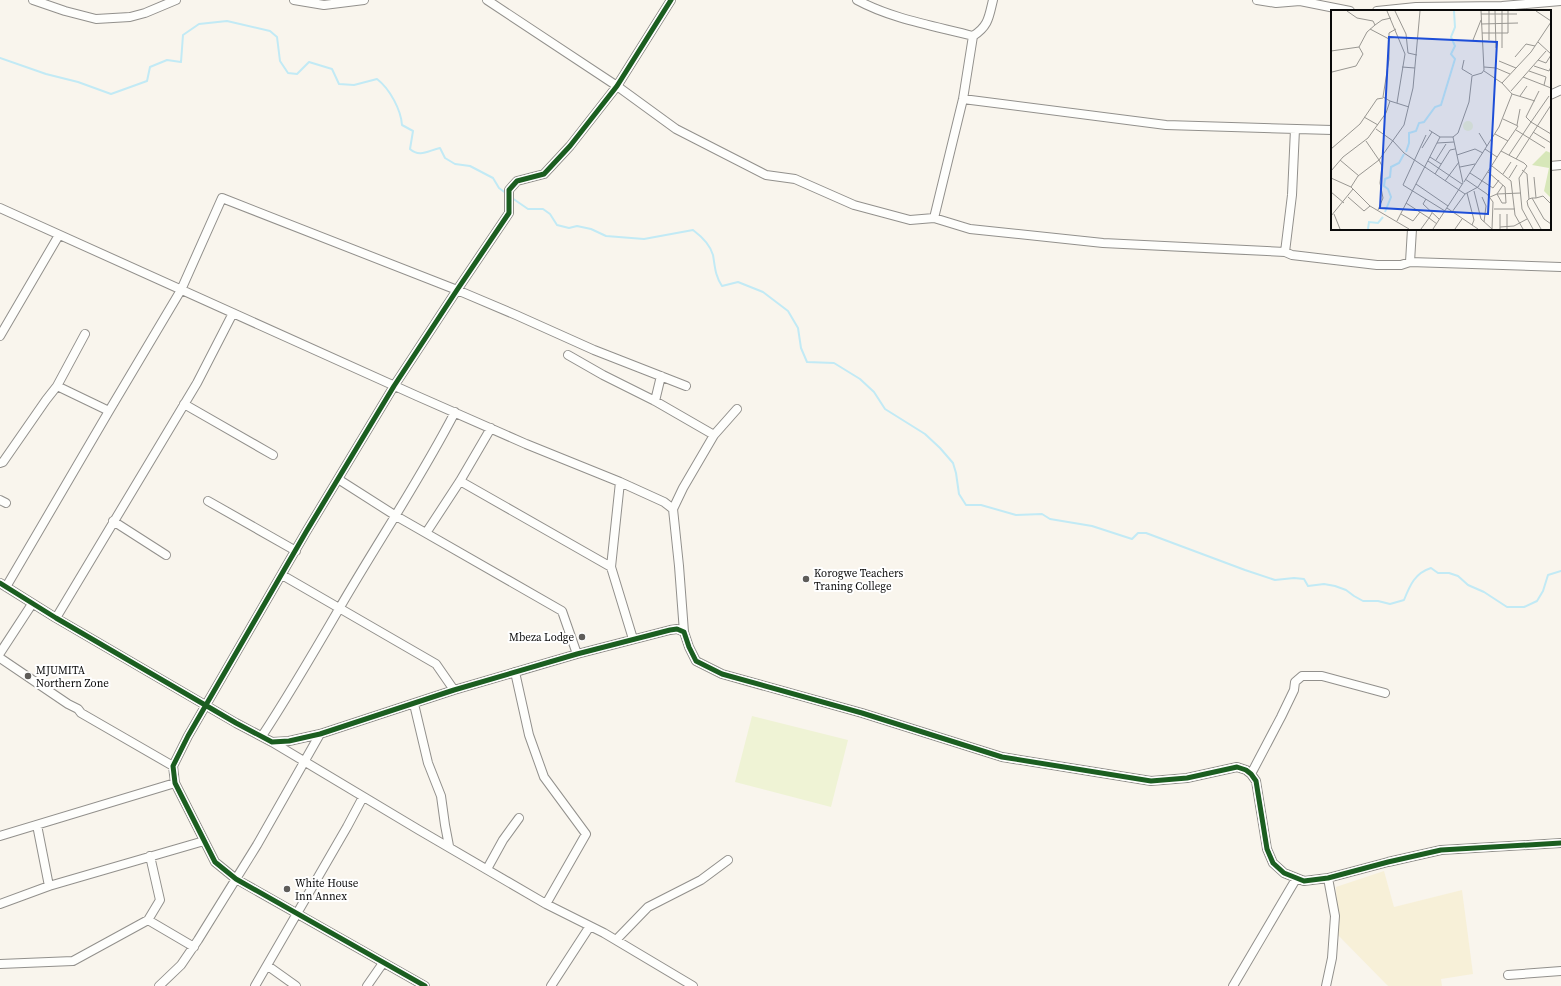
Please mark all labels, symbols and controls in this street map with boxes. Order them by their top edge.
inset map [1331,10,1551,230]
place label: Korogwe Teachers Traning College [814,566,904,594]
marker: Korogwe Teachers Traning College [801,574,811,584]
place label: Mbeza Lodge [509,630,574,645]
marker: Mbeza Lodge [577,632,587,642]
place label: MJUMITA Northern Zone [36,663,109,691]
marker: MJUMITA Northern Zone [23,671,33,681]
place label: White House Inn Annex [295,876,359,904]
marker: White House Inn Annex [282,884,292,894]

